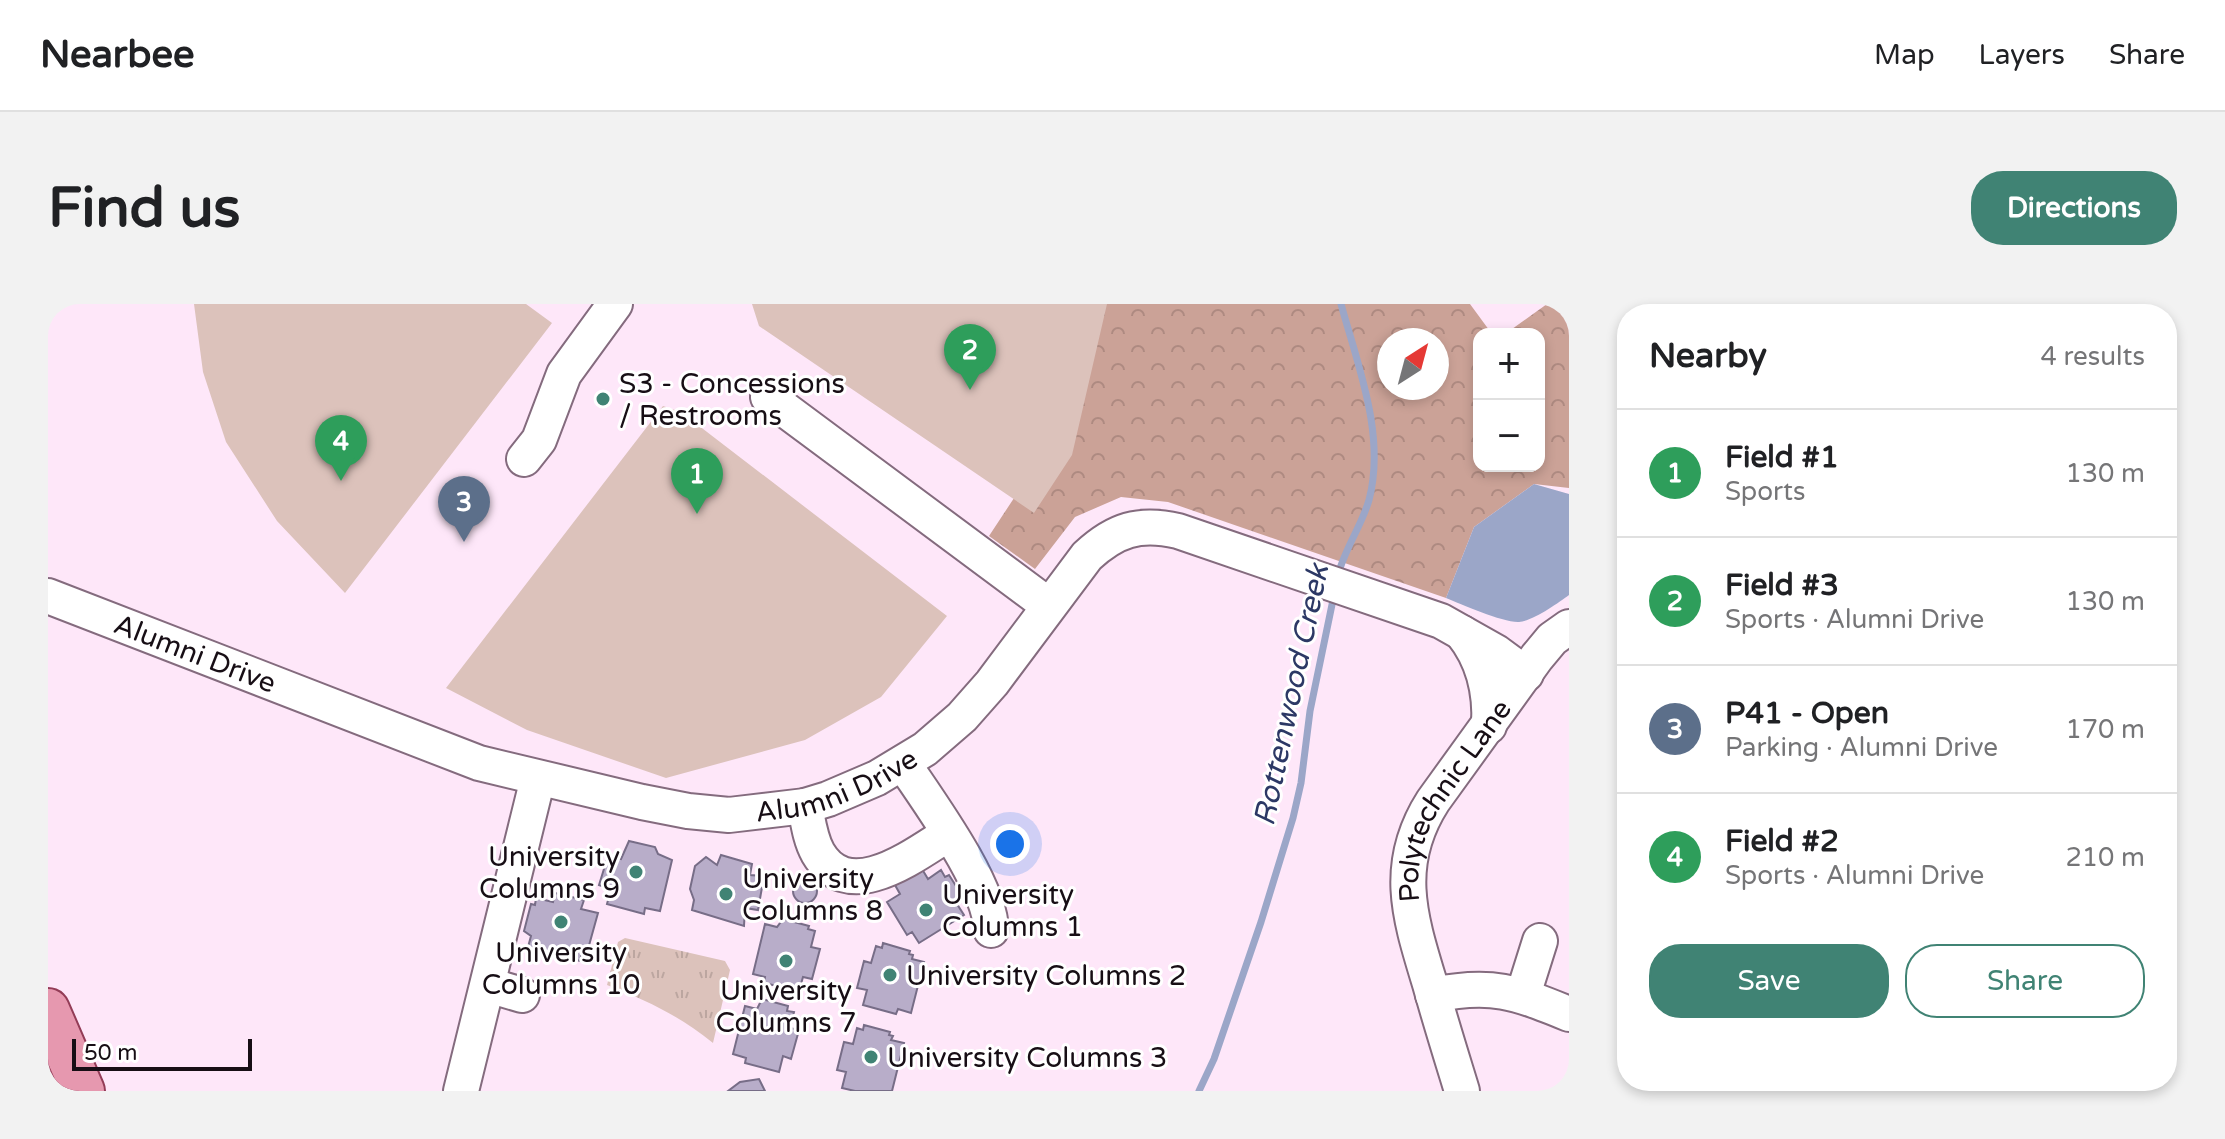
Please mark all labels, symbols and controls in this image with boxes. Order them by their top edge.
text: Nearbee [40,32,194,78]
text: Map [1874,38,1935,72]
text: Layers [1979,38,2065,72]
text: Share [2109,38,2185,72]
button: Directions [1971,171,2177,245]
text: Find us [48,175,240,242]
pin: 2 [944,324,996,390]
north arrow [1377,328,1449,400]
map controls [1473,328,1545,472]
button: + [1473,328,1545,400]
text: Nearby [1649,336,1767,377]
text: 4 results [2040,341,2145,372]
place label: S3 - Concessions / Restrooms [619,367,845,433]
marker: S3 - Concessions / Restrooms [594,390,612,408]
button: − [1473,400,1545,472]
pin: 4 [315,415,367,481]
text: Field #1 [1725,439,1839,476]
pin: 1 [671,448,723,514]
text: 1 [1667,458,1683,489]
text: 130 m [2065,458,2145,489]
pin: 3 [438,476,490,542]
text: Sports [1725,476,1805,507]
water label: Rottenwood Creek [1246,559,1338,829]
text: Field #3 [1725,567,1839,604]
text: 2 [1667,586,1683,617]
text: 130 m [2065,586,2145,617]
text: Sports · Alumni Drive [1725,604,1984,635]
street label: Alumni Drive [109,607,281,701]
street label: Polytechnic Lane [1392,693,1519,903]
text: P41 - Open [1725,695,1889,732]
text: 3 [1667,714,1683,745]
text: 170 m [2065,714,2145,745]
text: Parking · Alumni Drive [1725,732,1998,763]
street label: Alumni Drive [754,742,924,830]
text: Field #2 [1725,823,1839,860]
your location [990,824,1030,864]
place label: University Columns 9 [479,840,620,906]
text: 4 [1667,842,1683,873]
text: 210 m [2065,842,2145,873]
text: Sports · Alumni Drive [1725,860,1984,891]
place label: University Columns 8 [742,862,883,928]
marker: University Columns 9 [627,863,645,881]
place label: University Columns 1 [942,878,1083,944]
marker: University Columns 8 [717,885,735,903]
marker: University Columns 1 [917,901,935,919]
marker: University Columns 10 [552,913,570,931]
place label: University Columns 10 [482,936,640,1002]
button: Save [1649,944,1889,1018]
button: Share [1905,944,2145,1018]
marker: University Columns 7 [777,952,795,970]
place label: University Columns 2 [906,959,1186,993]
marker: University Columns 2 [881,966,899,984]
place label: University Columns 7 [715,974,857,1040]
scale bar [72,1035,252,1071]
text: 50 m [84,1040,138,1066]
place label: University Columns 3 [887,1041,1167,1075]
marker: University Columns 3 [862,1048,880,1066]

